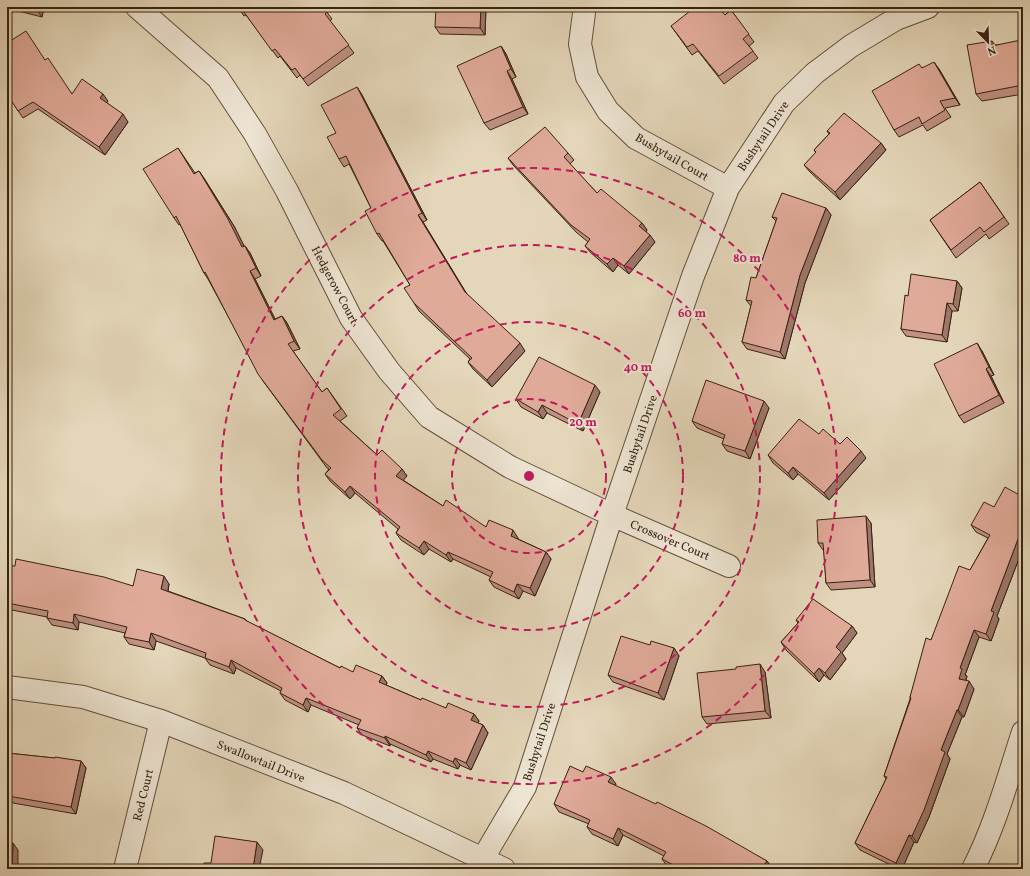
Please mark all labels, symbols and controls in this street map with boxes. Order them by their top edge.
north arrow [968,22,1008,62]
text: N [985,41,998,58]
street label: Bushytail Drive [734,98,793,175]
street label: Bushytail Court [632,130,711,185]
street label: Hedgerow Court [307,244,361,327]
text: 80 m [733,251,761,267]
text: 60 m [678,306,706,322]
text: 40 m [624,360,653,376]
street label: Bushytail Drive [620,393,662,476]
text: 20 m [569,415,597,431]
centre of rings [522,469,536,483]
street label: Crossover Court [627,517,712,565]
street label: Bushytail Drive [520,701,560,784]
street label: Swallowtail Drive [214,737,307,787]
street label: Red Court [130,768,158,823]

